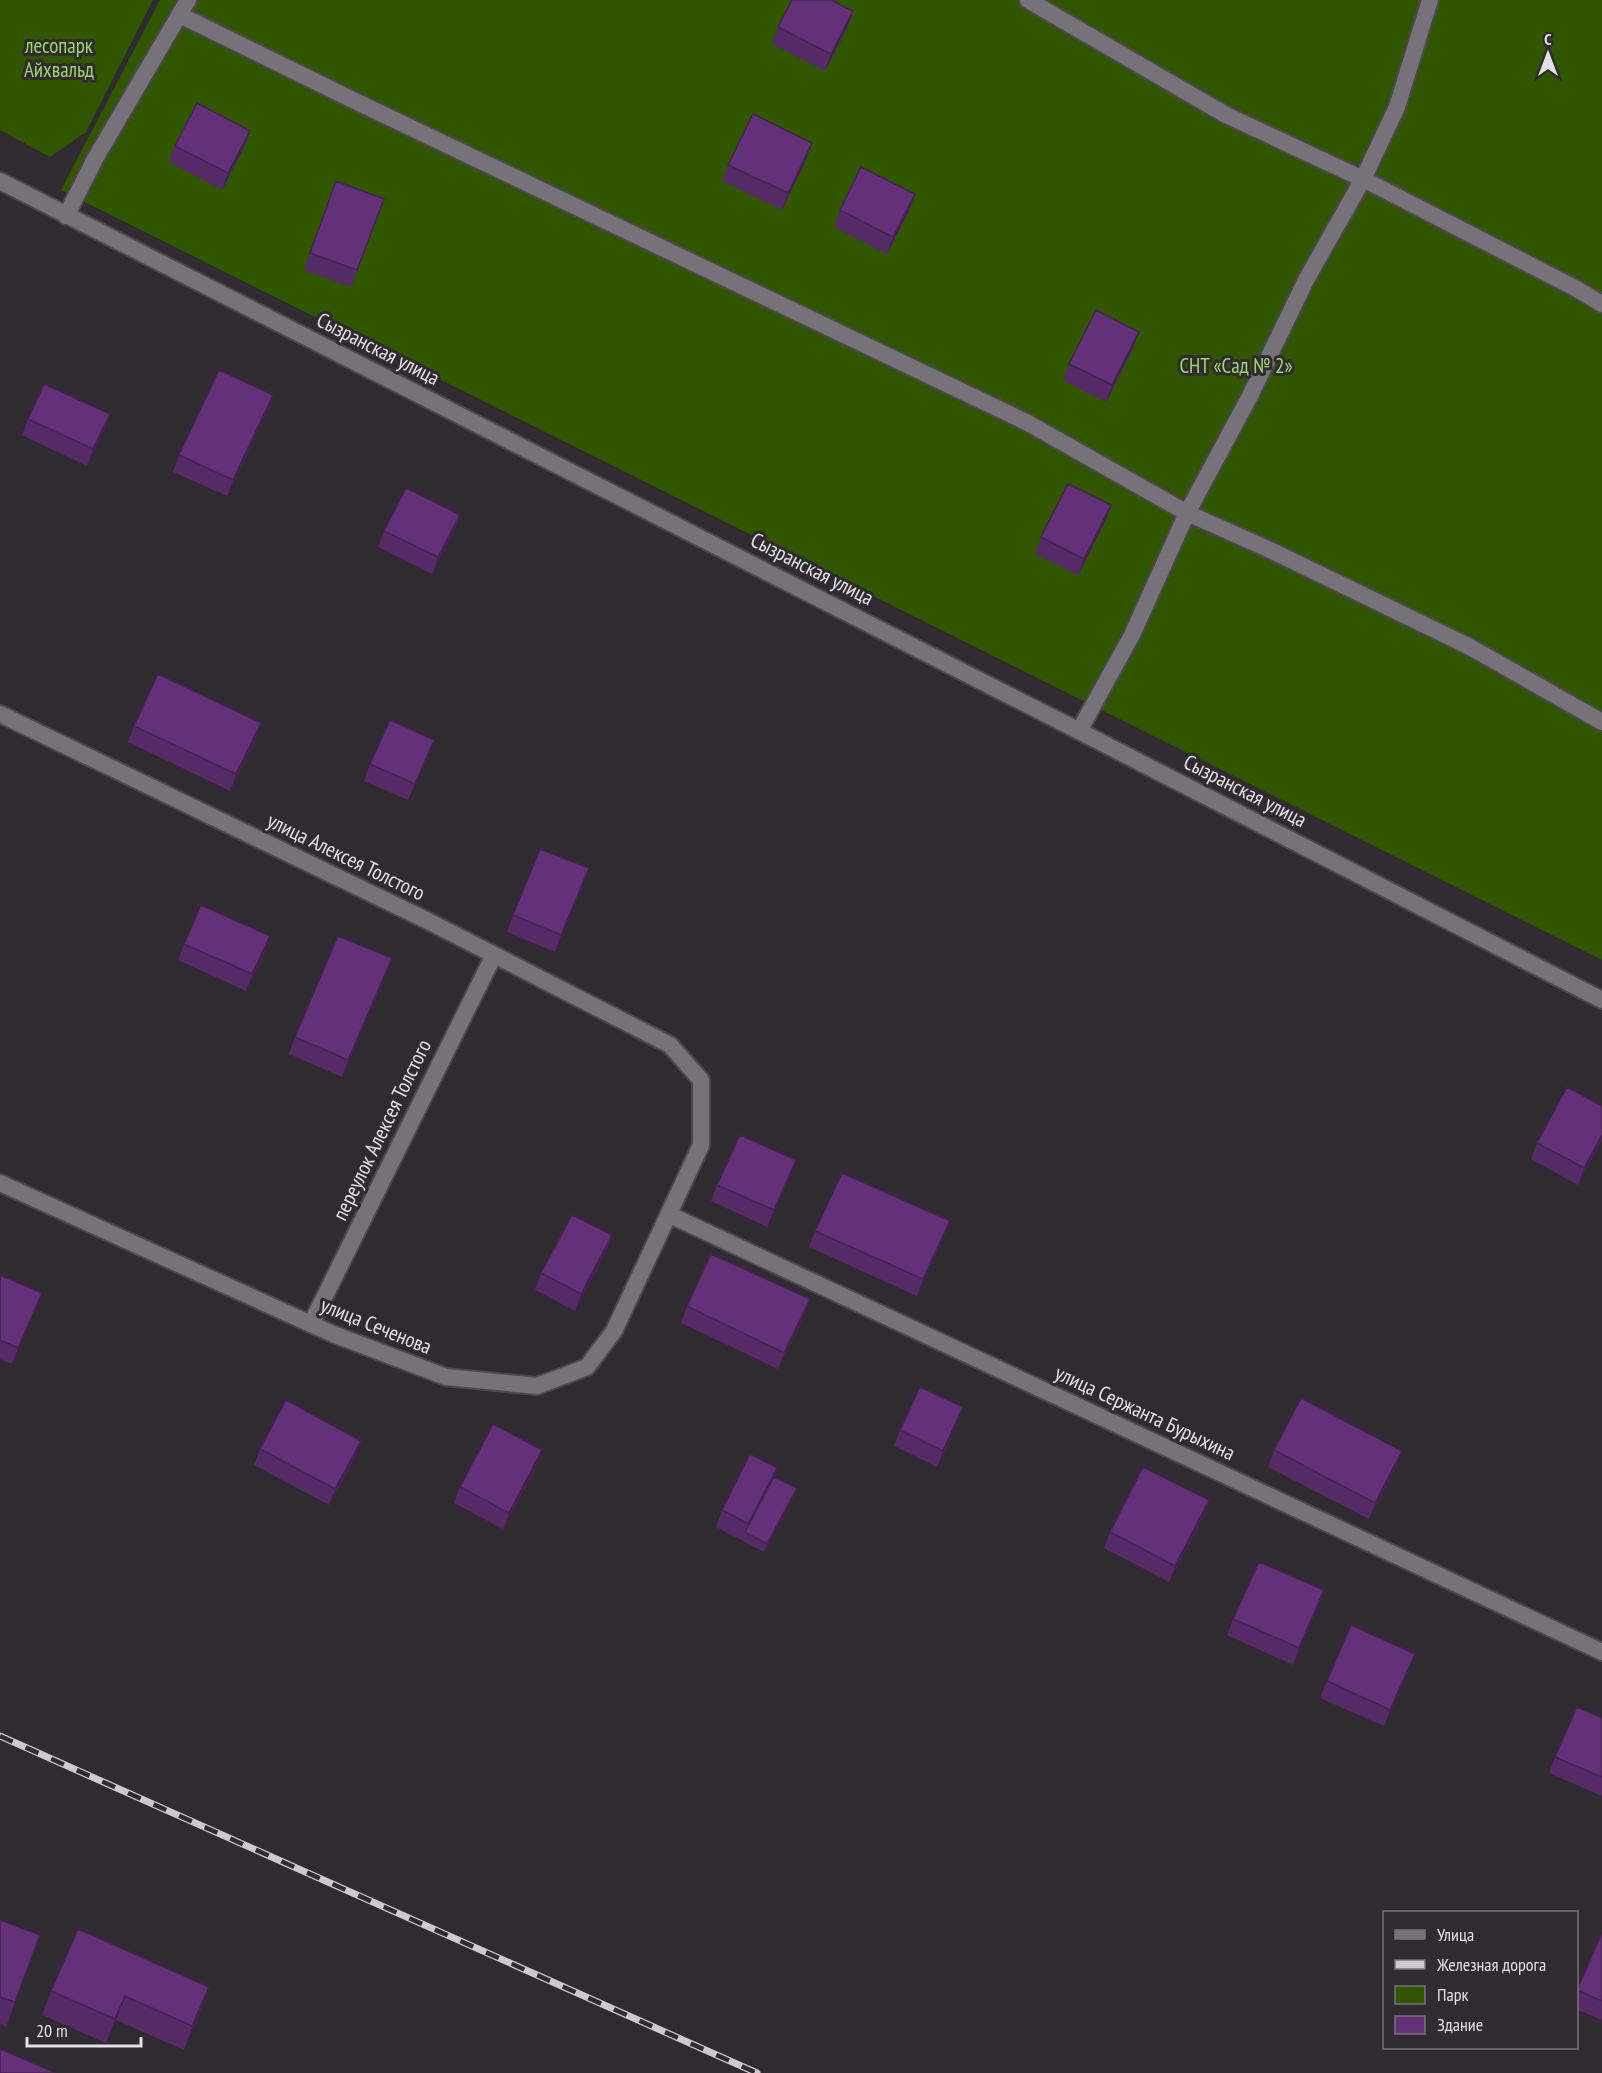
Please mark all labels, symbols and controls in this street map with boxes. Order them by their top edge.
north arrow [1518,24,1578,84]
text: С [1544,29,1552,49]
park label: лесопарк Айхвальд [24,32,94,83]
street label: Сызранская улица [312,306,444,391]
park label: СНТ «Сад № 2» [1179,352,1293,379]
street label: Сызранская улица [746,526,878,611]
street label: Сызранская улица [1179,748,1311,833]
street label: улица Алексея Толстого [263,807,430,906]
street label: переулок Алексея Толстого [326,1035,437,1225]
street label: улица Сеченова [317,1291,436,1360]
street label: улица Сержанта Бурыхина [1051,1359,1240,1466]
legend [1383,1911,1578,2049]
text: Улица [1437,1923,1474,1946]
text: Железная дорога [1436,1953,1546,1976]
text: Парк [1437,1983,1468,2006]
scale bar [27,2010,141,2048]
text: Здание [1437,2013,1483,2036]
text: 20 m [36,2019,68,2042]

